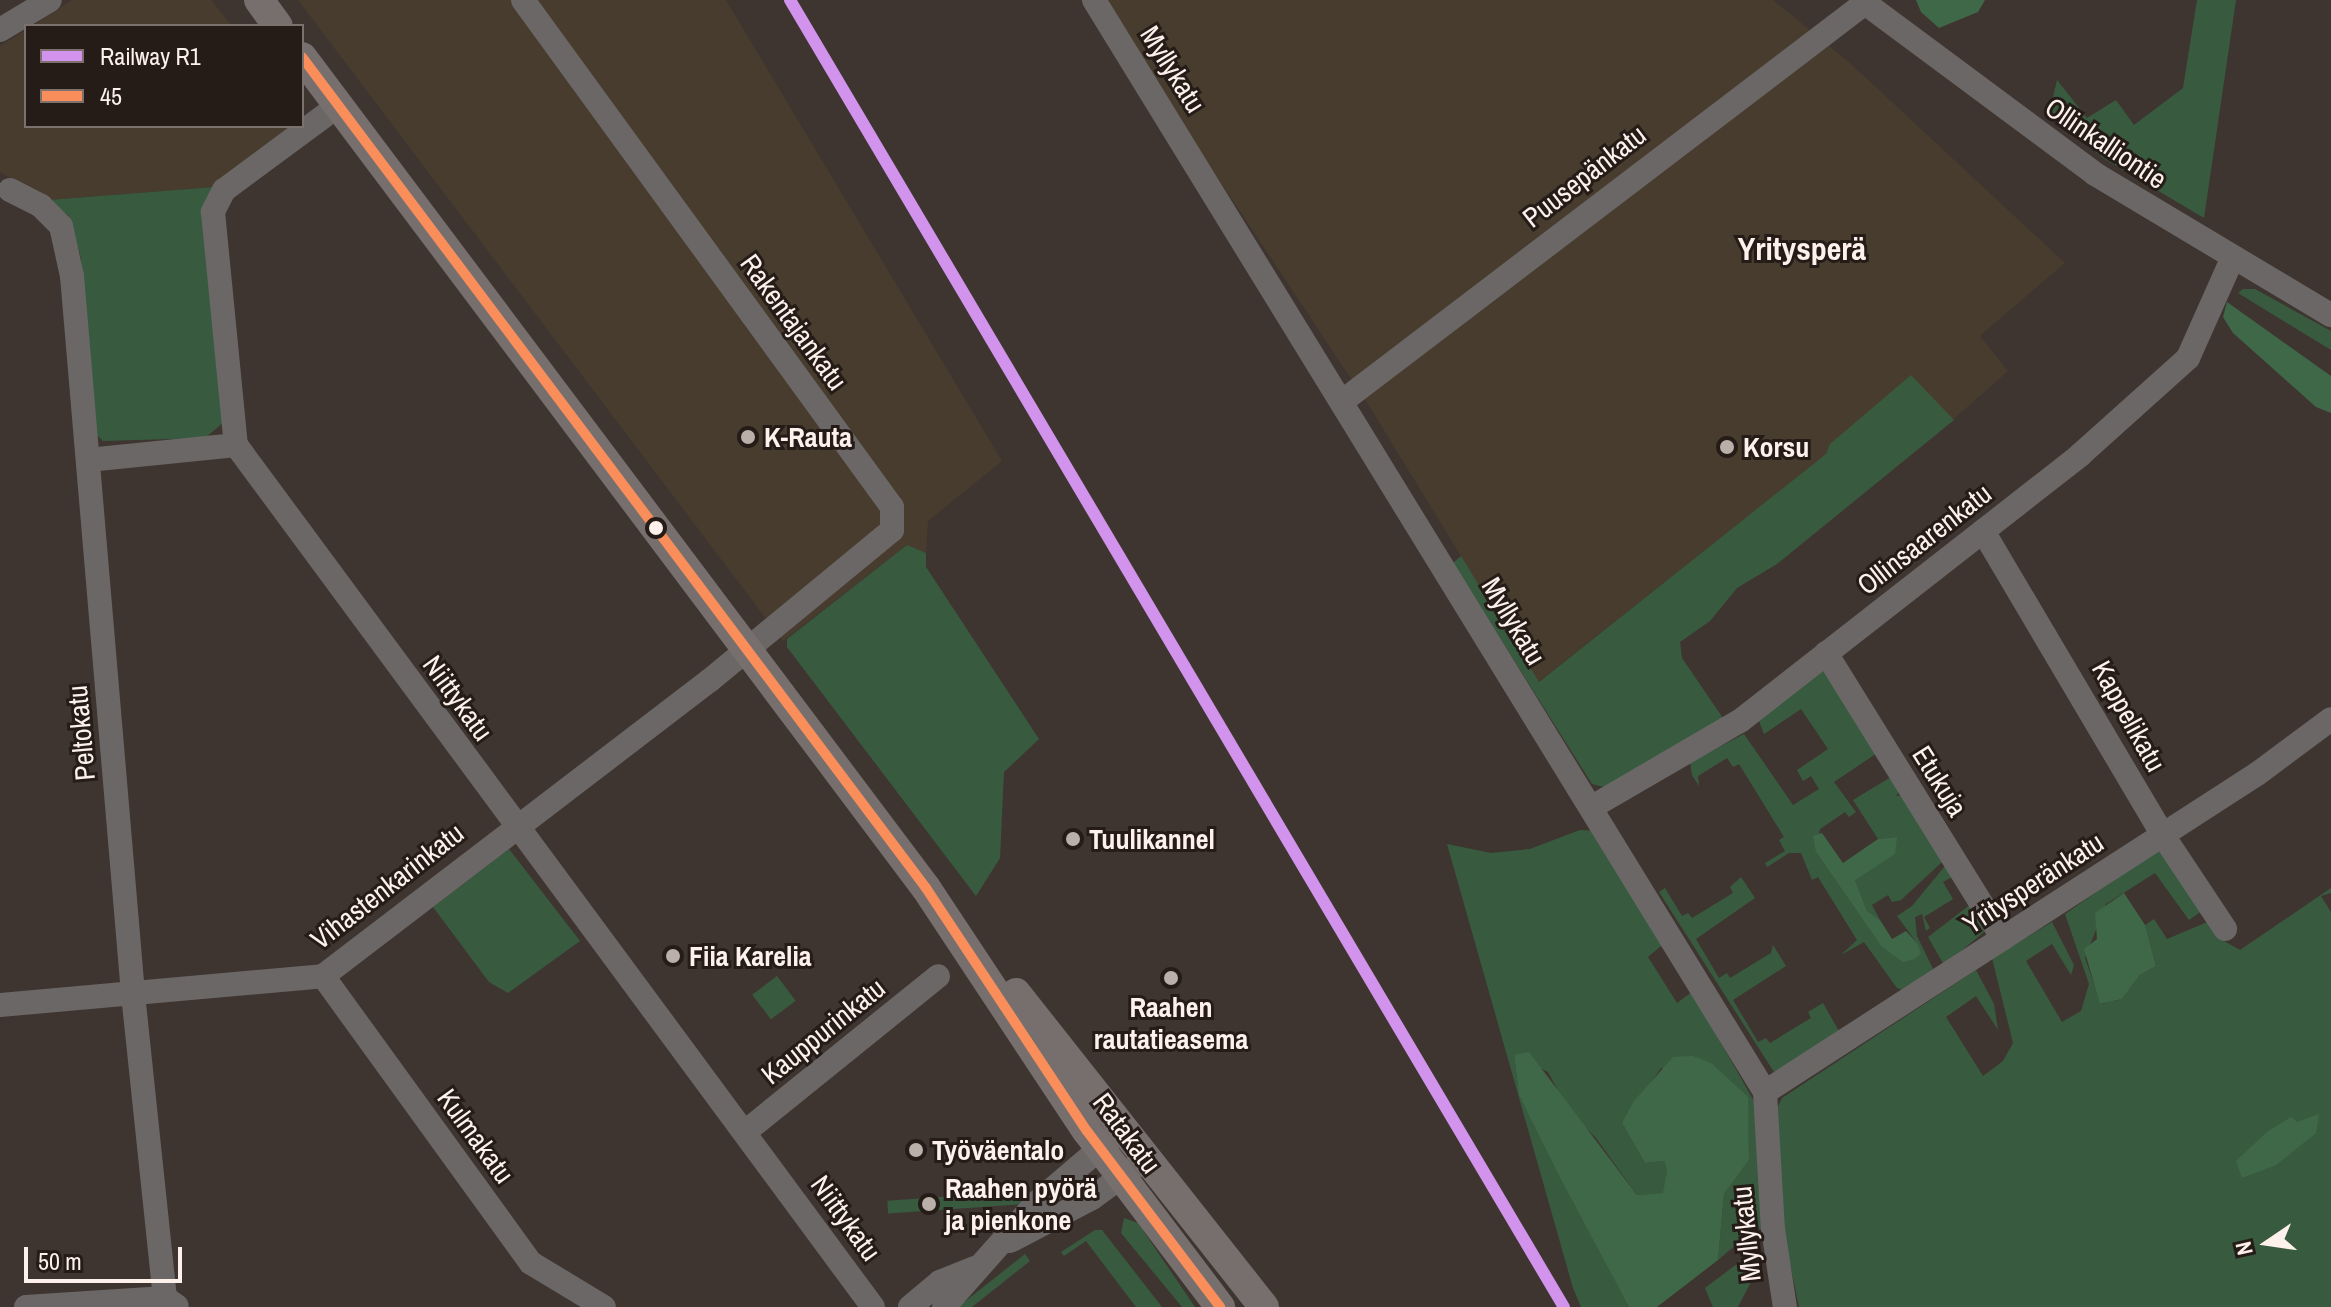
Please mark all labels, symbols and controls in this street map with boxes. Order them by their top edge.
street label: Myllykatu [1133,20,1213,118]
legend [24,24,304,128]
text: Railway R1 [100,40,201,72]
text: 45 [100,80,122,112]
street label: Ollinkalliontie [2039,90,2173,196]
street label: Puusepänkatu [1516,118,1652,234]
district label: Yritysperä [1738,230,1866,268]
street label: Rakentajankatu [734,248,854,396]
place label: K-Rauta [764,420,852,454]
marker: K-Rauta [739,428,757,446]
place label: Korsu [1743,430,1809,464]
marker: Korsu [1718,438,1736,456]
street label: Ollinsaarenkatu [1850,476,1998,602]
unlabelled marker [648,520,664,536]
street label: Myllykatu [1475,571,1553,671]
street label: Niittykatu [416,649,500,747]
street label: Kappelikatu [2085,655,2173,777]
street label: Peltokatu [60,684,102,782]
street label: Etukuja [1905,740,1975,822]
street label: Vihastenkarinkatu [304,816,470,956]
place label: Tuulikannel [1089,822,1215,856]
street label: Yritysperänkatu [1956,825,2110,941]
marker: Tuulikannel [1064,830,1082,848]
place label: Fiia Karelia [689,939,812,973]
marker: Fiia Karelia [664,947,682,965]
marker: Raahen rautatieasema [1162,969,1180,987]
street label: Kauppurinkatu [754,971,892,1091]
place label: Raahen rautatieasema [1094,990,1248,1056]
street label: Kulmakatu [431,1082,521,1190]
street label: Ratakatu [1086,1086,1168,1180]
place label: Työväentalo [932,1133,1064,1167]
marker: Työväentalo [907,1141,925,1159]
street label: Niittykatu [804,1169,888,1267]
place label: Raahen pyörä ja pienkone [945,1171,1097,1237]
street label: Myllykatu [1724,1185,1768,1283]
marker: Raahen pyörä ja pienkone [920,1195,938,1213]
north arrow [2227,1203,2307,1283]
scale bar [28,1231,186,1281]
text: N [2228,1239,2260,1258]
text: 50 m [38,1245,82,1277]

